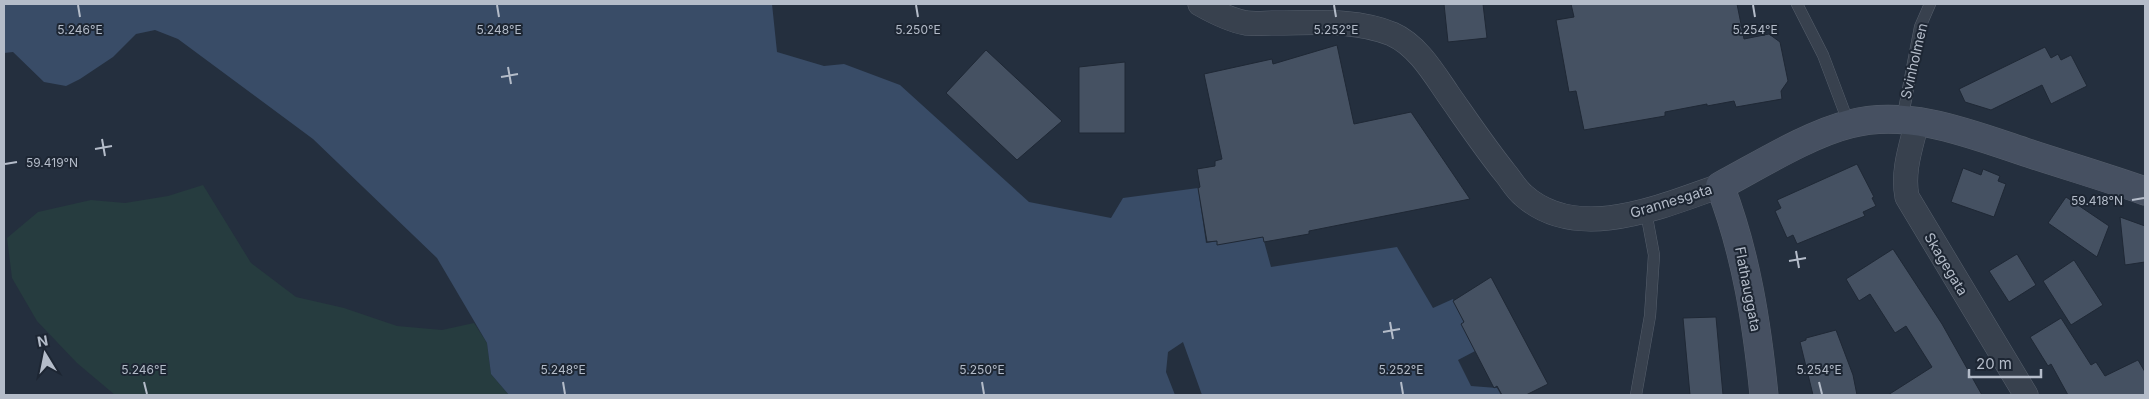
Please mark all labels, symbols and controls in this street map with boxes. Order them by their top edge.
street label: Svinholmen [1897,21,1930,100]
text: 5.246°E [57,22,103,37]
text: 5.248°E [476,22,522,37]
text: 5.250°E [895,22,941,37]
text: 5.252°E [1313,22,1359,37]
text: 5.254°E [1732,22,1778,37]
text: 59.419°N [26,155,78,170]
street label: Grannesgata [1628,180,1714,221]
text: 59.418°N [2071,193,2123,208]
street label: Skagegata [1921,229,1972,298]
street label: Flathauggata [1732,245,1765,333]
north arrow [20,329,70,379]
text: N [36,331,49,350]
scale bar [1969,346,2042,378]
text: 20 m [1976,354,2012,373]
text: 5.246°E [121,362,167,377]
text: 5.248°E [540,362,586,377]
text: 5.250°E [959,362,1005,377]
text: 5.252°E [1378,362,1424,377]
text: 5.254°E [1796,362,1842,377]

